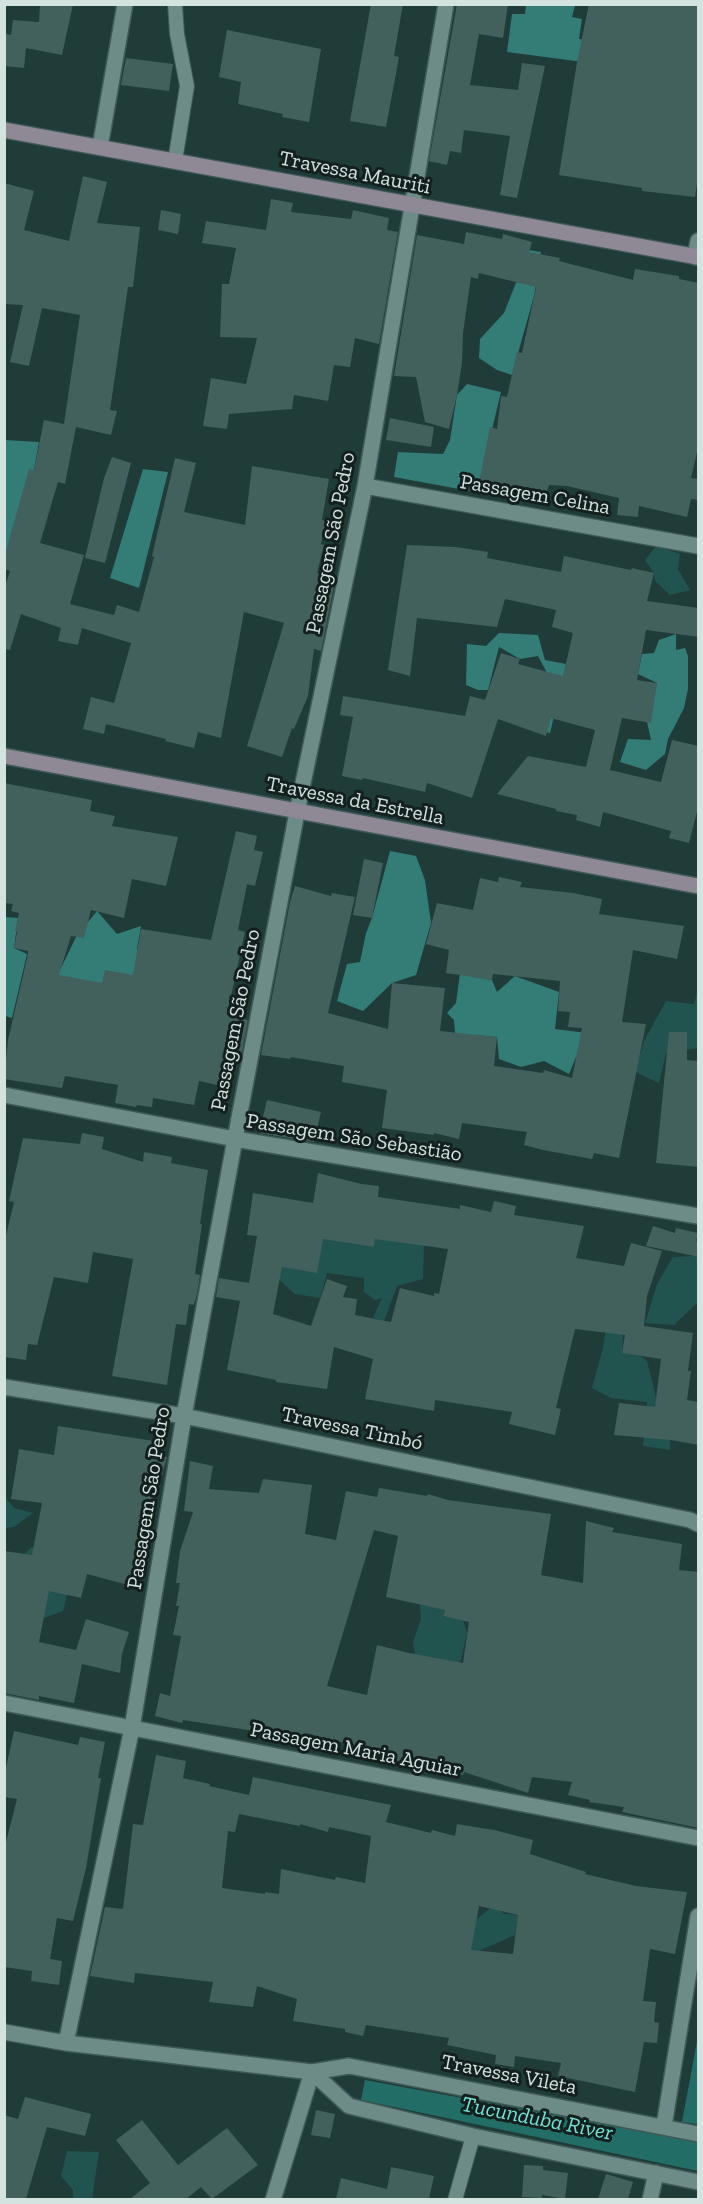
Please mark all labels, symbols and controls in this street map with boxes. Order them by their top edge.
street label: Travessa Mauriti [277,146,433,200]
street label: Passagem São Pedro [301,450,361,636]
street label: Passagem Celina [458,469,612,521]
street label: Travessa da Estrella [264,771,446,831]
street label: Passagem São Pedro [206,927,266,1113]
street label: Passagem São Sebastião [244,1109,464,1167]
street label: Travessa Timbó [279,1402,425,1456]
street label: Passagem São Pedro [122,1405,176,1591]
street label: Passagem Maria Aguiar [248,1717,464,1783]
street label: Travessa Vileta [439,2050,579,2100]
water label: Tucunduba River [459,2091,615,2147]

